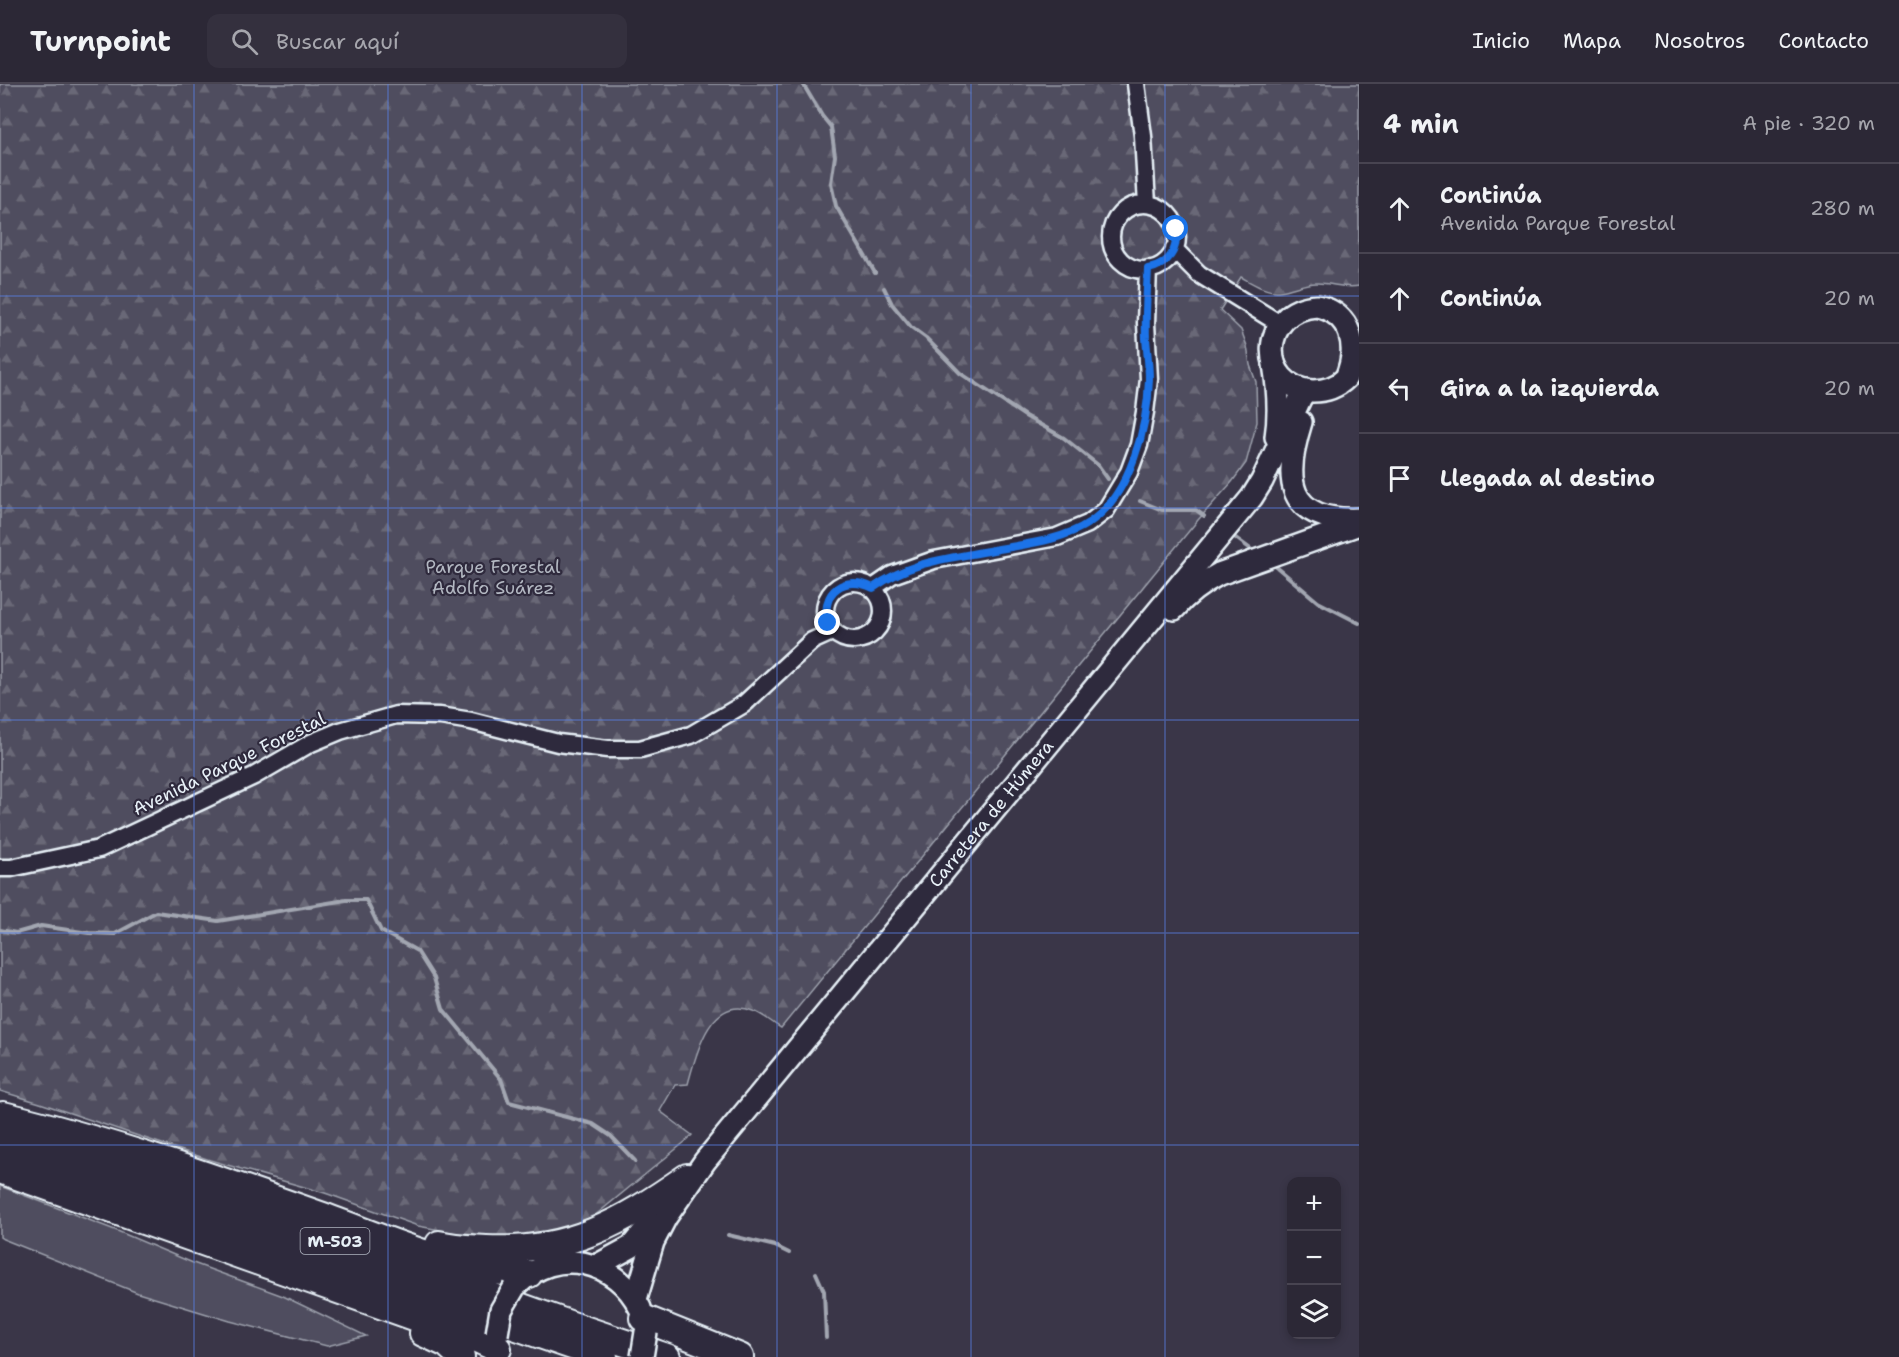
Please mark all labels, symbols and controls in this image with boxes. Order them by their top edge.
search box [207,14,627,68]
text: Turnpoint [30,22,171,60]
icon: search [228,25,261,58]
text: Buscar aquí [276,27,399,56]
text: Inicio [1472,27,1530,55]
text: Mapa [1563,27,1621,55]
text: Nosotros [1654,27,1745,55]
text: Contacto [1778,27,1869,55]
text: 4 min [1383,106,1459,141]
text: A pie · 320 m [1743,110,1875,136]
text: Continúa [1440,181,1542,210]
icon: ahead [1383,192,1416,225]
text: 280 m [1810,195,1875,221]
text: Avenida Parque Forestal [1440,210,1675,236]
route start [1162,215,1188,241]
icon: ahead [1383,282,1416,315]
text: Continúa [1440,284,1542,313]
text: 20 m [1824,285,1875,311]
icon: left [1383,372,1416,405]
text: Gira a la izquierda [1440,374,1659,403]
text: 20 m [1824,375,1875,401]
icon: arrive [1383,462,1416,495]
text: Llegada al destino [1440,464,1655,493]
park label: Parque Forestal Adolfo Suárez [425,555,561,600]
route end [814,609,840,635]
street label: Avenida Parque Forestal [129,707,330,821]
street label: Carretera de Húmera [923,735,1059,892]
map controls [1287,1177,1341,1339]
button: + [1287,1177,1341,1231]
road number: M-503 [300,1228,370,1254]
button: − [1287,1231,1341,1285]
button: layers [1287,1285,1341,1339]

